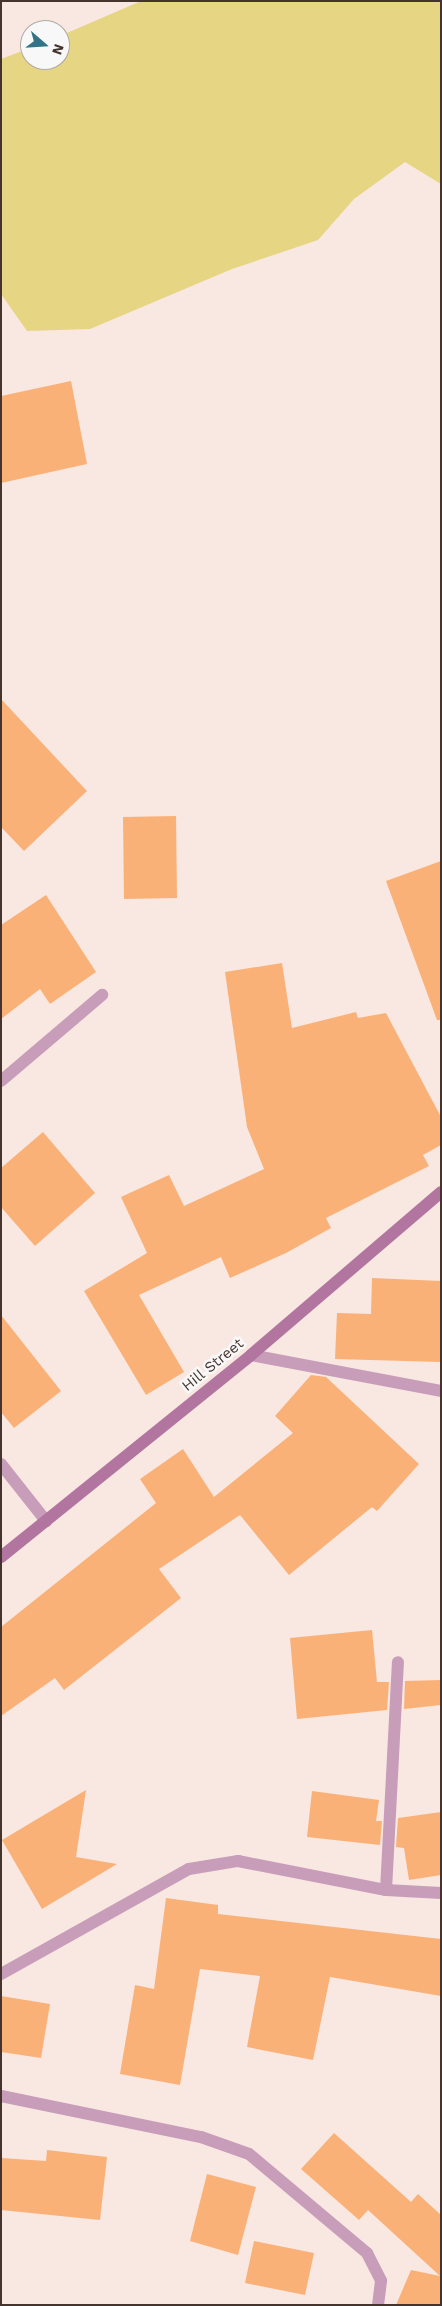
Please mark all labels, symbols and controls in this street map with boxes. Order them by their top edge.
north arrow [20,20,70,70]
text: N [49,42,67,57]
street label: Hill Street [178,1335,248,1395]

